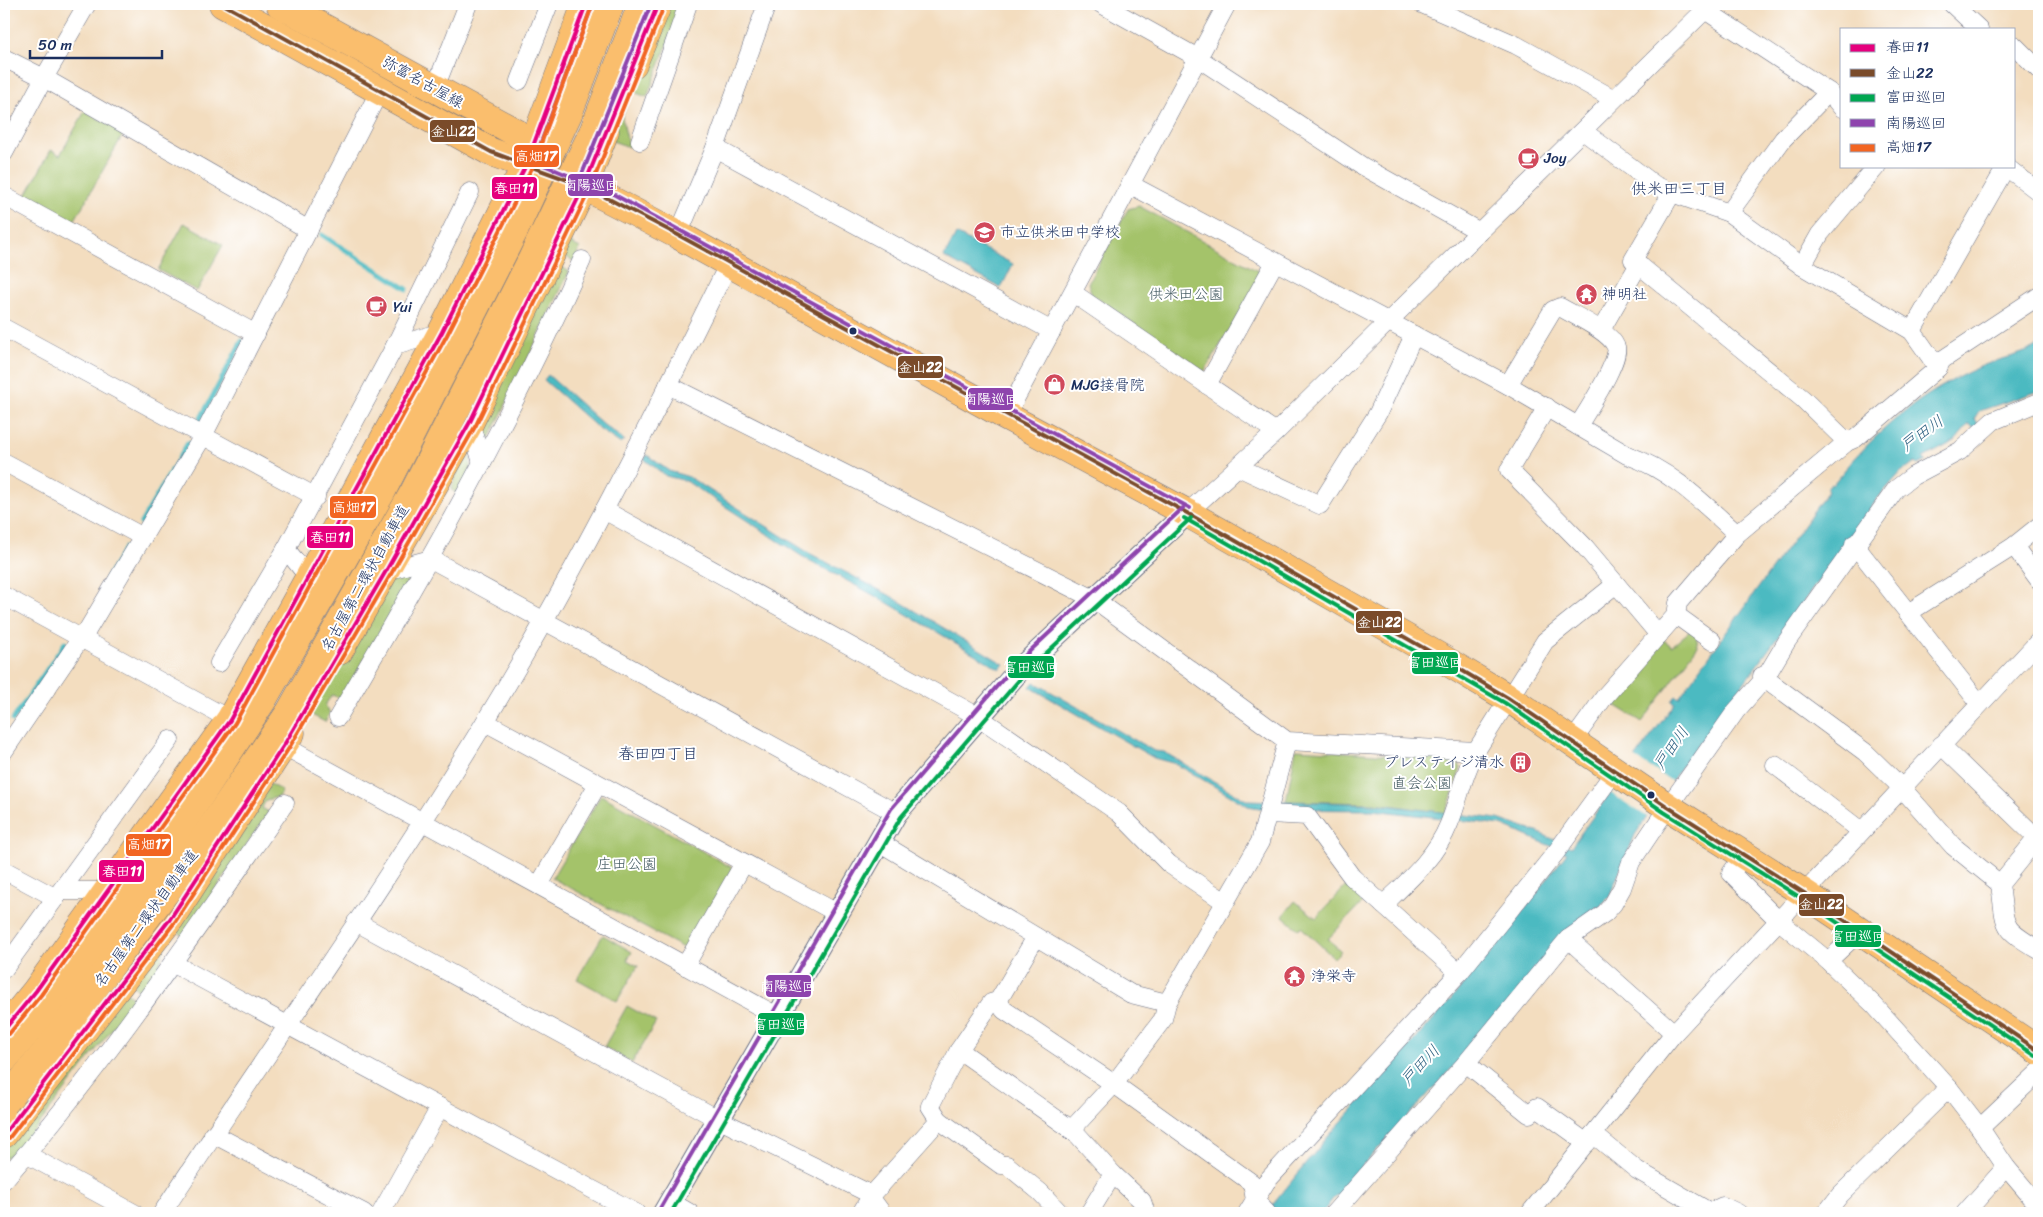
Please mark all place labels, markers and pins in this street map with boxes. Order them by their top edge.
place label: Joy [1543,145,1567,171]
cafe icon: Joy [1516,146,1540,170]
place label: 市立供米田中学校 [1000,219,1120,245]
school or university icon: 市立供米田中学校 [972,220,996,244]
place label: 神明社 [1602,281,1647,307]
temple icon: 神明社 [1574,282,1598,306]
place label: Yui [393,294,413,320]
cafe icon: Yui [365,295,389,319]
unlabelled marker [848,326,858,336]
place label: MJG接骨院 [1071,372,1145,398]
shop icon: MJG接骨院 [1043,373,1067,397]
place label: プレステイジ清水 [1383,749,1504,775]
building icon: プレステイジ清水 [1508,750,1532,774]
unlabelled marker [1646,790,1656,800]
place label: 浄栄寺 [1311,963,1356,989]
temple icon: 浄栄寺 [1283,964,1307,988]

